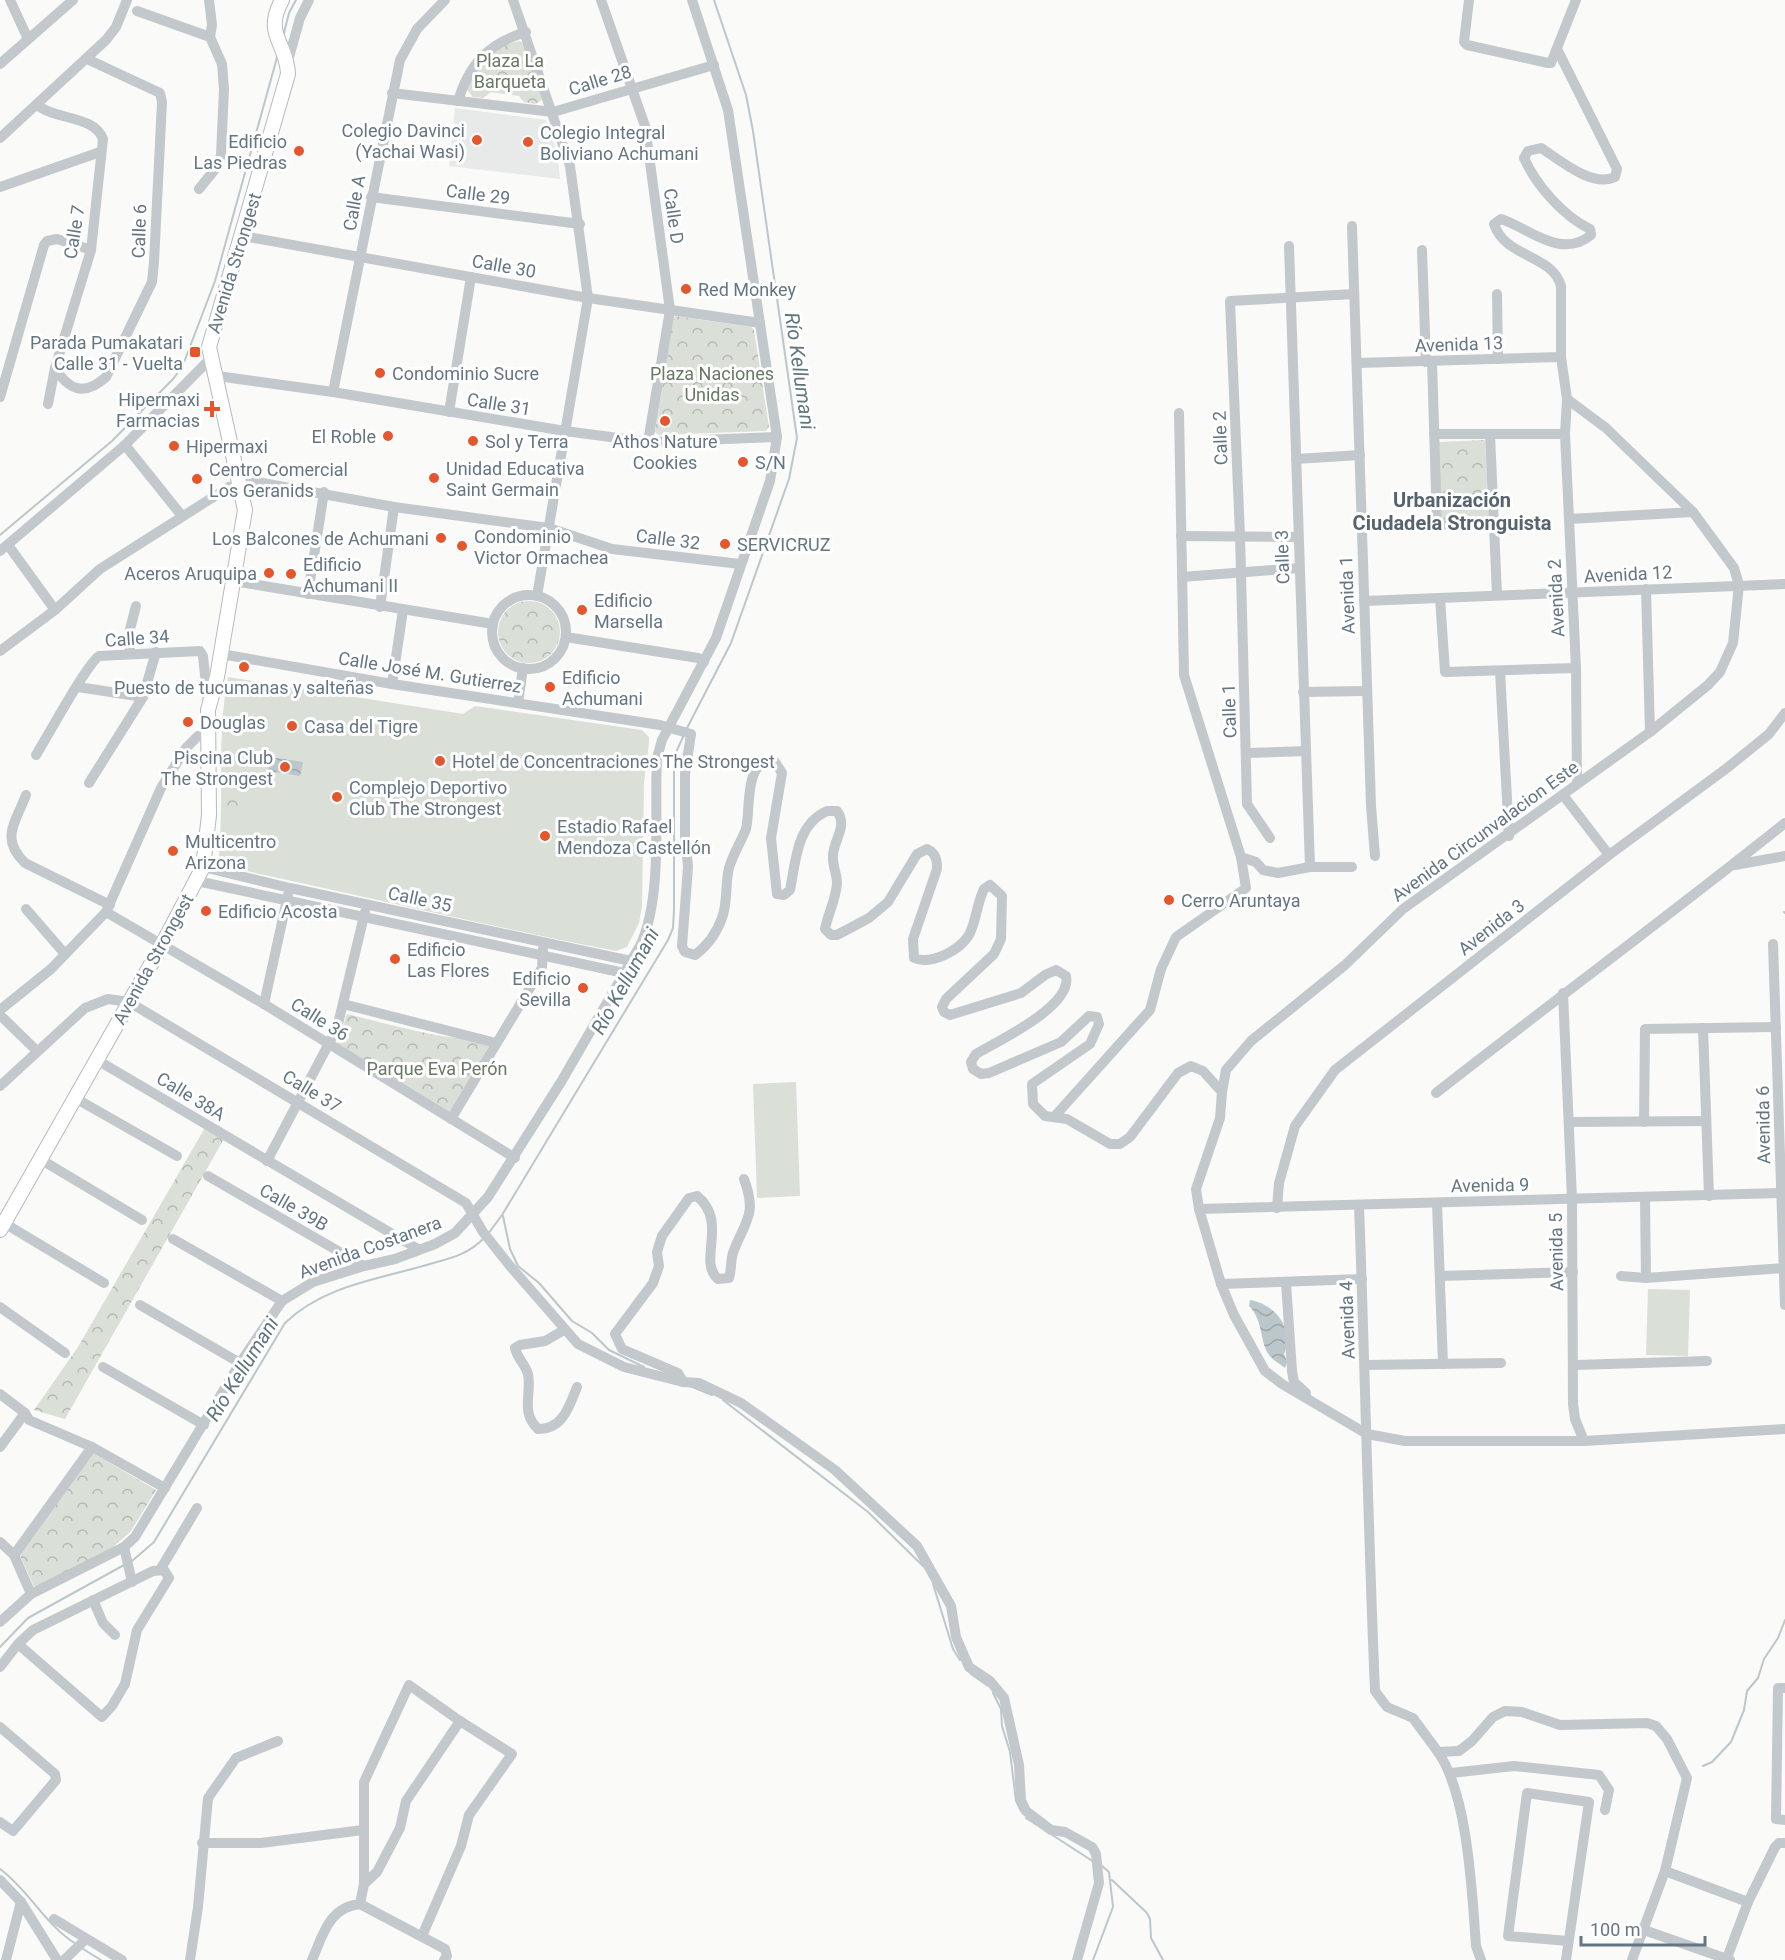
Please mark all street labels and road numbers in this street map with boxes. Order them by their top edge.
street label: Calle 28 [566,61,634,99]
street label: Calle A [339,173,369,232]
street label: Calle 29 [445,180,511,208]
street label: Calle D [660,187,688,245]
street label: Avenida Strongest [203,190,265,336]
street label: Calle 7 [59,203,89,261]
street label: Calle 6 [128,203,150,259]
street label: Calle 30 [470,250,538,282]
street label: Avenida 13 [1414,332,1504,356]
street label: Calle 31 [465,389,533,419]
street label: Calle 2 [1209,410,1231,466]
street label: Calle 32 [635,525,701,553]
street label: Calle 3 [1271,529,1293,585]
street label: Avenida 1 [1335,556,1359,634]
street label: Avenida 2 [1543,558,1569,638]
street label: Avenida 12 [1583,561,1673,587]
street label: Calle 34 [104,625,170,651]
street label: Calle José M. Gutierrez [337,647,523,697]
street label: Calle 1 [1218,683,1240,739]
street label: Avenida Circunvalacion Este [1388,756,1582,906]
street label: Calle 35 [386,882,454,916]
street label: Avenida Strongest [108,890,198,1028]
street label: Avenida 3 [1454,895,1528,959]
street label: Calle 36 [287,993,353,1045]
street label: Calle 37 [279,1065,345,1117]
street label: Calle 38A [153,1067,229,1125]
street label: Avenida 6 [1752,1086,1774,1164]
street label: Avenida 9 [1451,1174,1529,1196]
street label: Calle 39B [256,1179,332,1235]
street label: Avenida Costanera [296,1211,444,1283]
street label: Avenida 5 [1545,1213,1567,1291]
street label: Avenida 4 [1335,1281,1359,1359]

